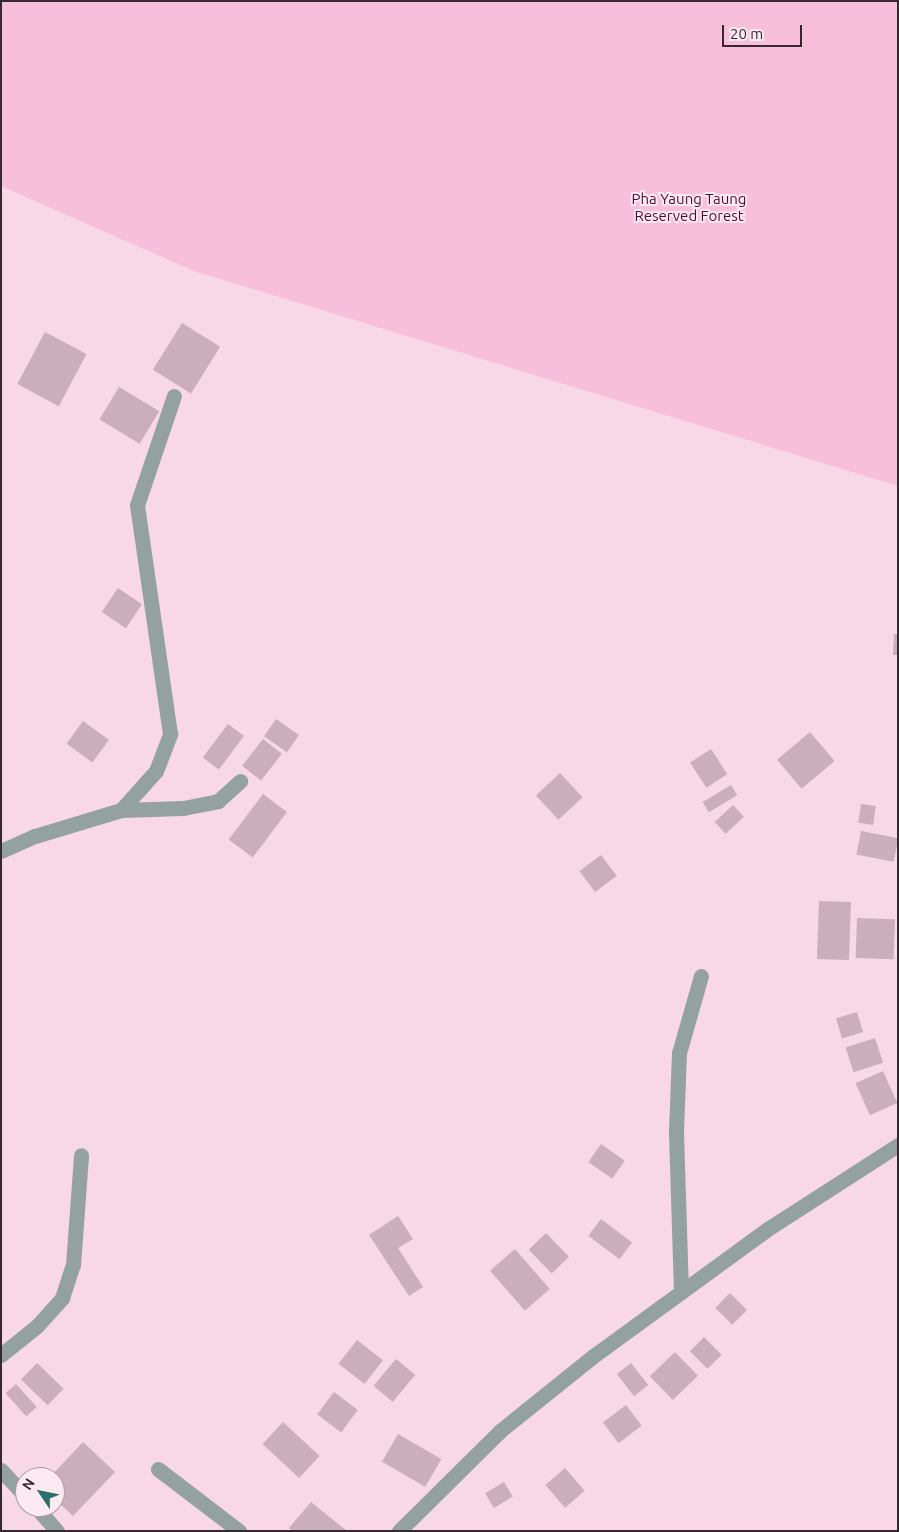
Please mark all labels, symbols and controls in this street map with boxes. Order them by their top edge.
scale bar [724,15,804,47]
text: 20 m [730,25,763,42]
park label: Pha Yaung Taung Reserved Forest [632,189,746,224]
north arrow [15,1467,65,1517]
text: N [19,1475,38,1493]

